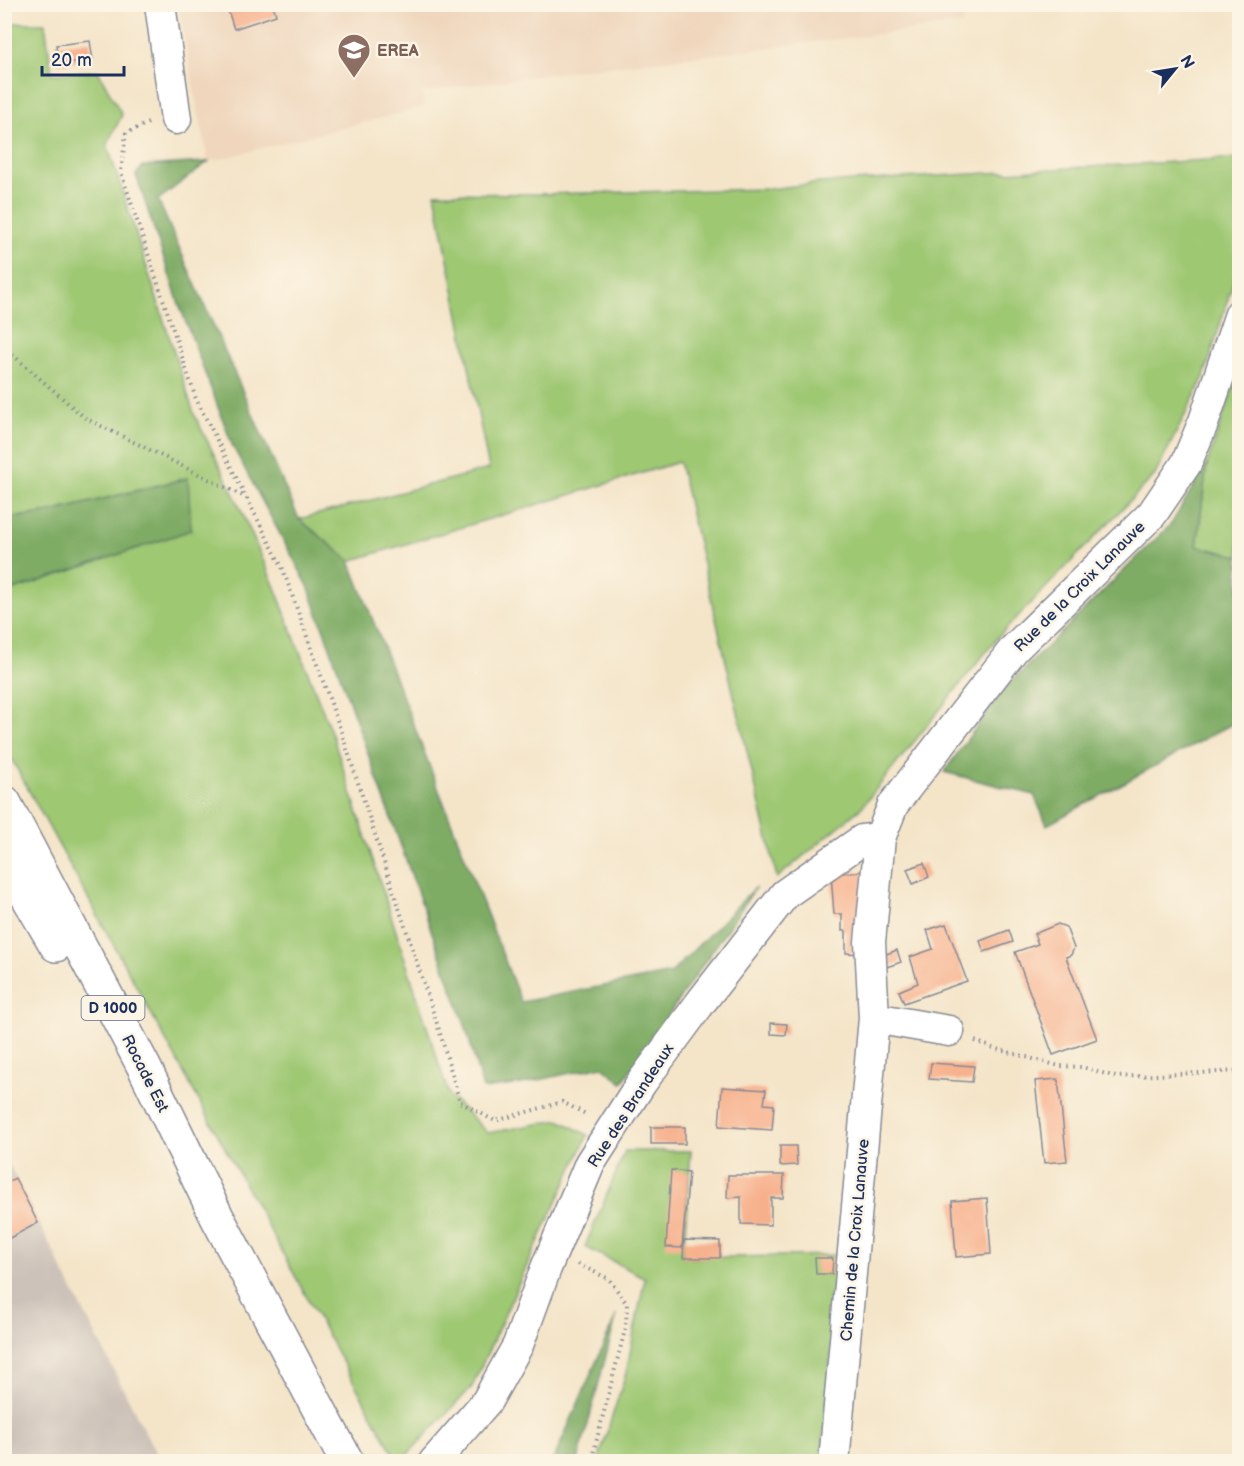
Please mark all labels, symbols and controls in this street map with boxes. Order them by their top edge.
school or university icon: EREA [336,32,372,79]
scale bar [42,39,124,77]
north arrow [1145,39,1205,99]
place label: EREA [377,42,419,61]
text: 20 m [51,50,92,71]
text: N [1175,52,1198,72]
street label: Rue de la Croix Lanauve [1011,517,1150,656]
road number: D 1000 [82,996,144,1020]
street label: Rocade Est [117,1032,172,1116]
street label: Rue des Brandeaux [584,1040,679,1171]
street label: Chemin de la Croix Lanauve [837,1138,874,1342]

